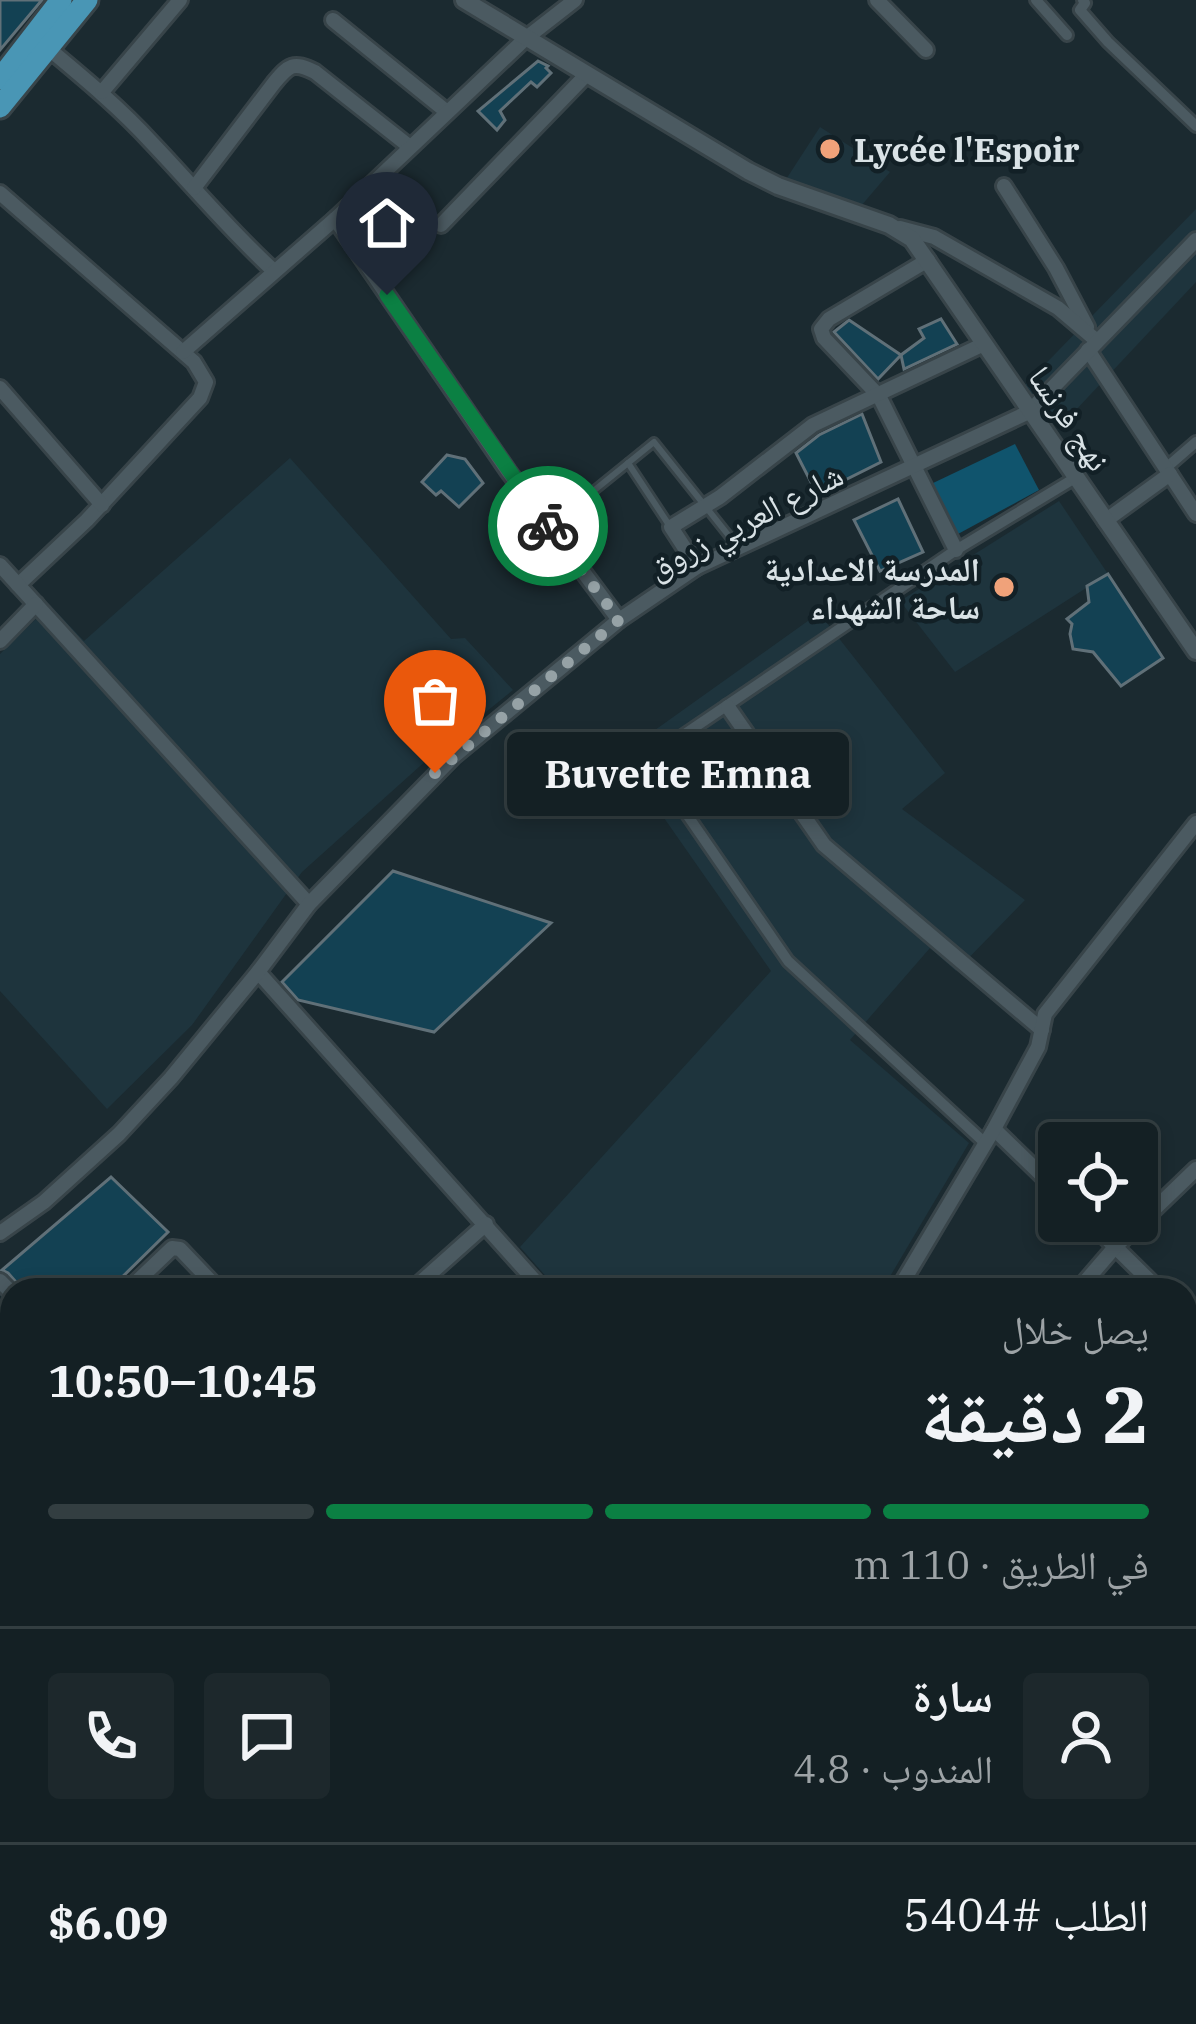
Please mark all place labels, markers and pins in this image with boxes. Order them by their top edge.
place label: Lycée l'Espoir [854,128,1080,171]
marker: Lycée l'Espoir [817,136,843,162]
pin [336,172,438,295]
place label: المدرسة الاعدادية ساحة الشهداء [764,547,980,628]
marker: المدرسة الاعدادية ساحة الشهداء [991,574,1017,600]
pin [384,650,486,773]
callout: Buvette Emna [507,731,849,815]

